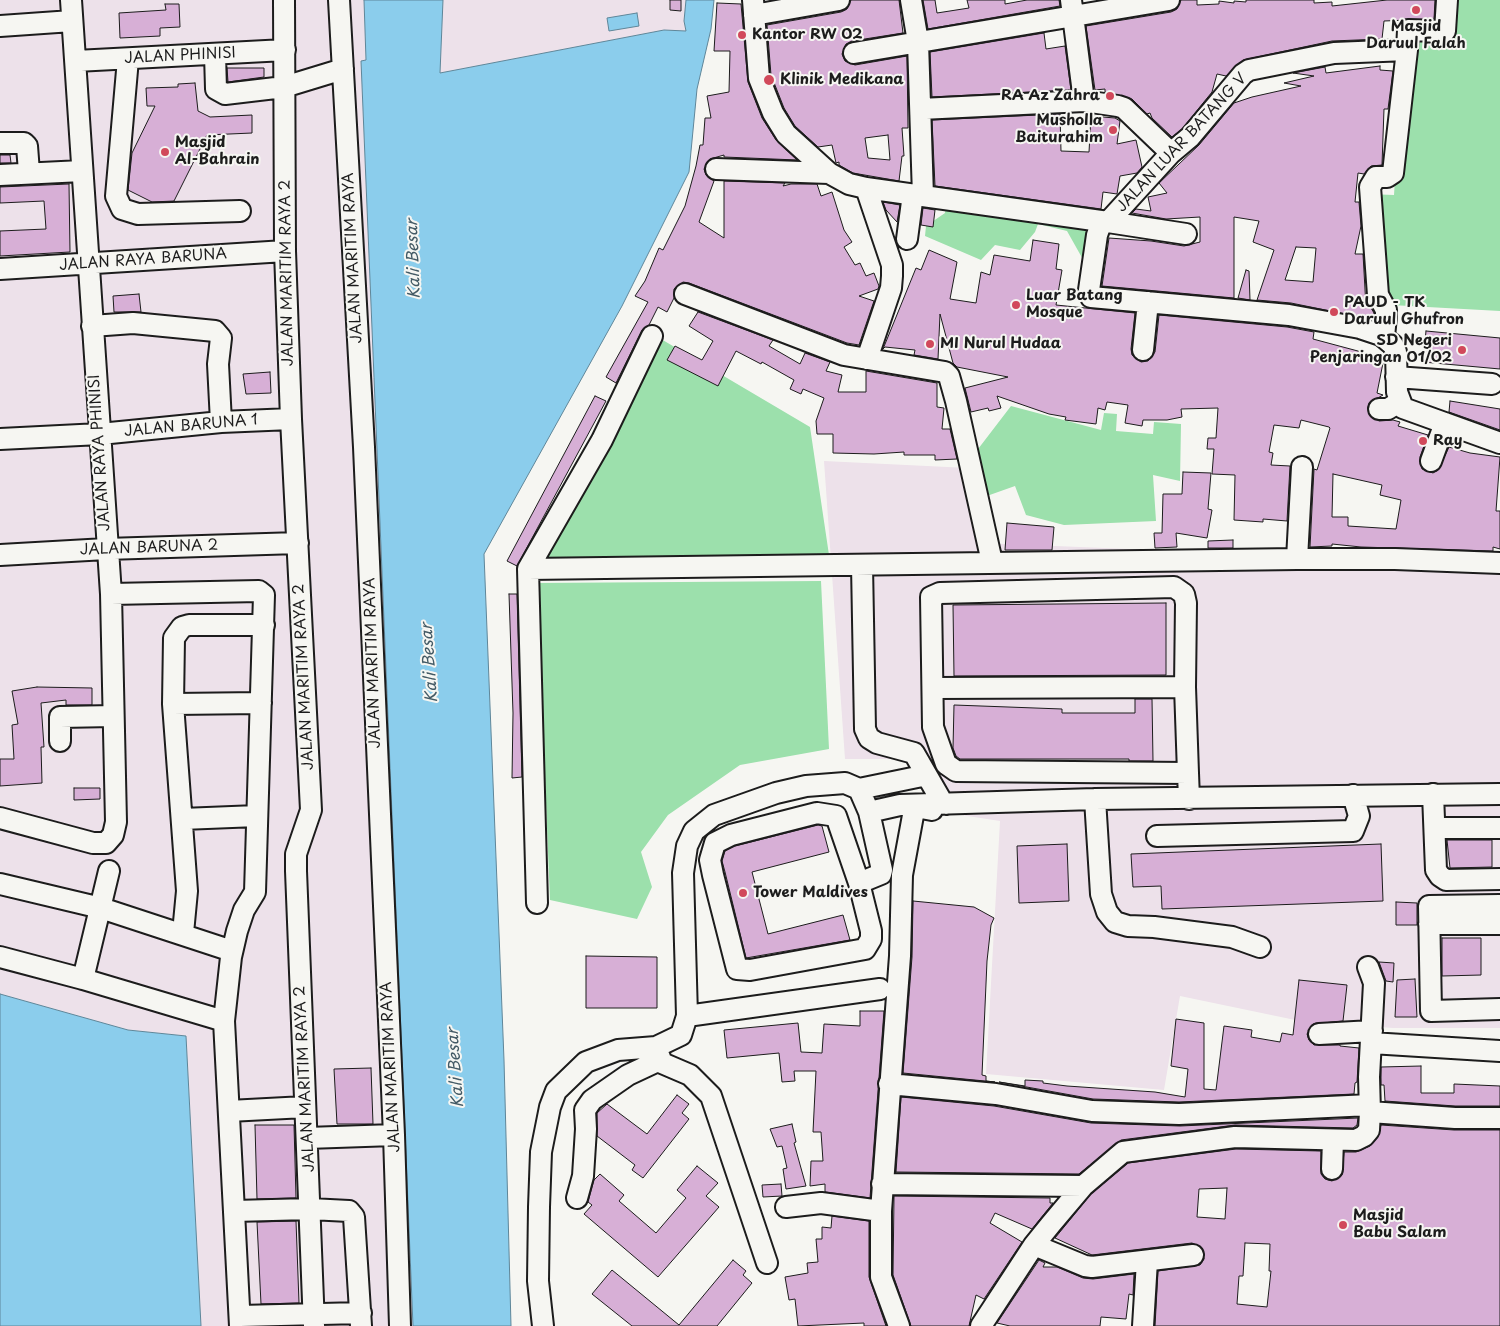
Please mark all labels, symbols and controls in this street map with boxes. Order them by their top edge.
marker: Masjid Daruul Falah [1410,4,1422,16]
place label: Masjid Daruul Falah [1366,18,1466,53]
place label: Kantor RW 02 [752,26,863,44]
marker: Kantor RW 02 [736,29,748,41]
street label: JALAN PHINISI [124,44,236,68]
street label: JALAN LUAR BATANG V [1113,70,1251,216]
place label: Klinik Medikana [780,71,904,89]
marker: Klinik Medikana [762,73,776,87]
place label: RA Az Zahra [1001,87,1100,105]
marker: RA Az Zahra [1104,90,1116,102]
place label: Musholla Baiturahim [1015,112,1103,147]
marker: Musholla Baiturahim [1107,124,1119,136]
place label: Masjid Al-Bahrain [175,134,260,169]
marker: Masjid Al-Bahrain [159,146,171,158]
street label: JALAN MARITIM RAYA [340,172,366,344]
street label: JALAN MARITIM RAYA 2 [276,180,298,366]
water label: Kali Besar [403,219,425,299]
street label: JALAN RAYA BARUNA [58,245,228,275]
place label: Luar Batang Mosque [1026,287,1123,322]
place label: PAUD - TK Daruul Ghufron [1344,294,1464,329]
marker: Luar Batang Mosque [1010,299,1022,311]
marker: PAUD - TK Daruul Ghufron [1328,306,1340,318]
place label: SD Negeri Penjaringan 01/02 [1310,332,1452,367]
place label: MI Nurul Hudaa [940,335,1061,353]
marker: MI Nurul Hudaa [924,338,936,350]
marker: SD Negeri Penjaringan 01/02 [1456,344,1468,356]
street label: JALAN RAYA PHINISI [86,374,114,532]
street label: JALAN BARUNA 1 [123,411,259,441]
place label: Ray [1433,432,1463,450]
marker: Ray [1417,435,1429,447]
street label: JALAN BARUNA 2 [80,537,218,559]
street label: JALAN MARITIM RAYA [361,577,385,749]
street label: JALAN MARITIM RAYA 2 [290,583,318,771]
water label: Kali Besar [418,622,442,704]
place label: Tower Maldives [753,884,868,902]
marker: Tower Maldives [737,887,749,899]
street label: JALAN MARITIM RAYA [378,981,404,1153]
street label: JALAN MARITIM RAYA 2 [291,985,319,1173]
water label: Kali Besar [444,1027,468,1109]
place label: Masjid Babu Salam [1353,1207,1446,1242]
marker: Masjid Babu Salam [1337,1219,1349,1231]

